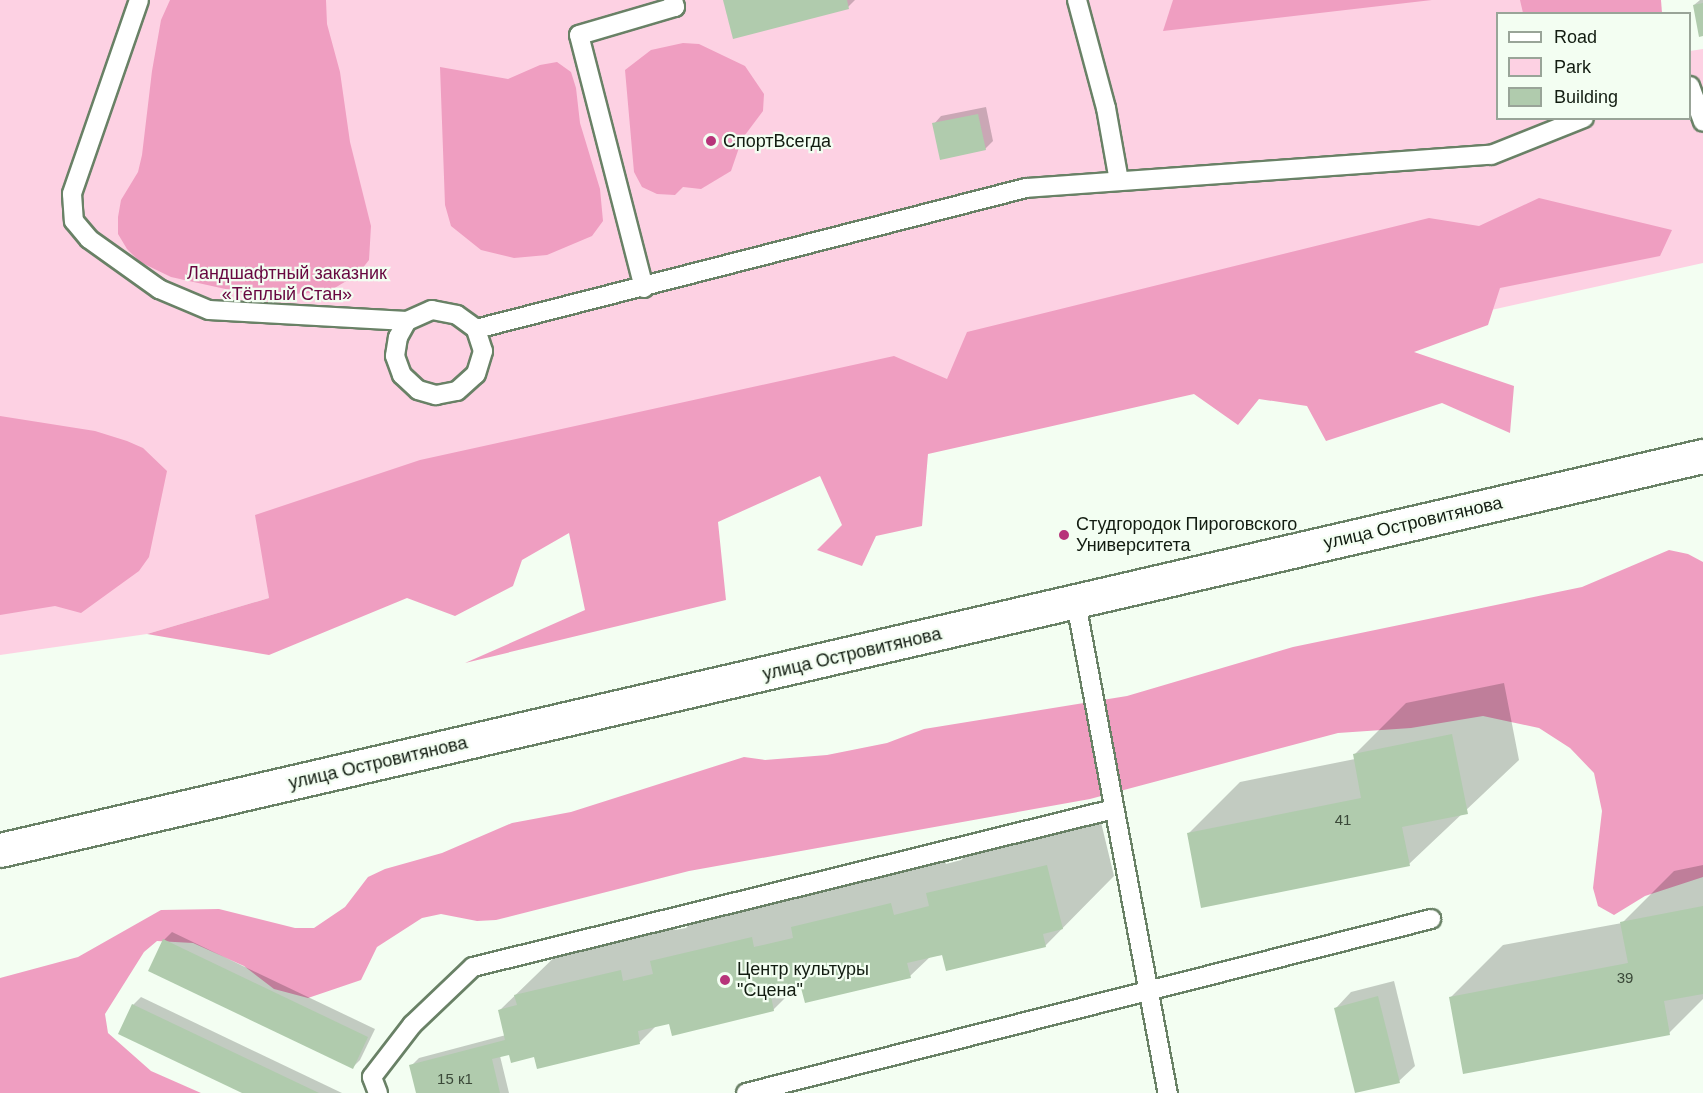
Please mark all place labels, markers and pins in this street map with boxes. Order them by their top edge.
place label: СпортВсегда [723,130,831,152]
marker: СпортВсегда [704,134,718,148]
place label: Студгородок Пироговского Университета [1076,514,1297,556]
marker: Студгородок Пироговского Университета [1057,528,1071,542]
place label: Центр культуры "Сцена" [737,959,869,1002]
marker: Центр культуры "Сцена" [718,973,732,987]

